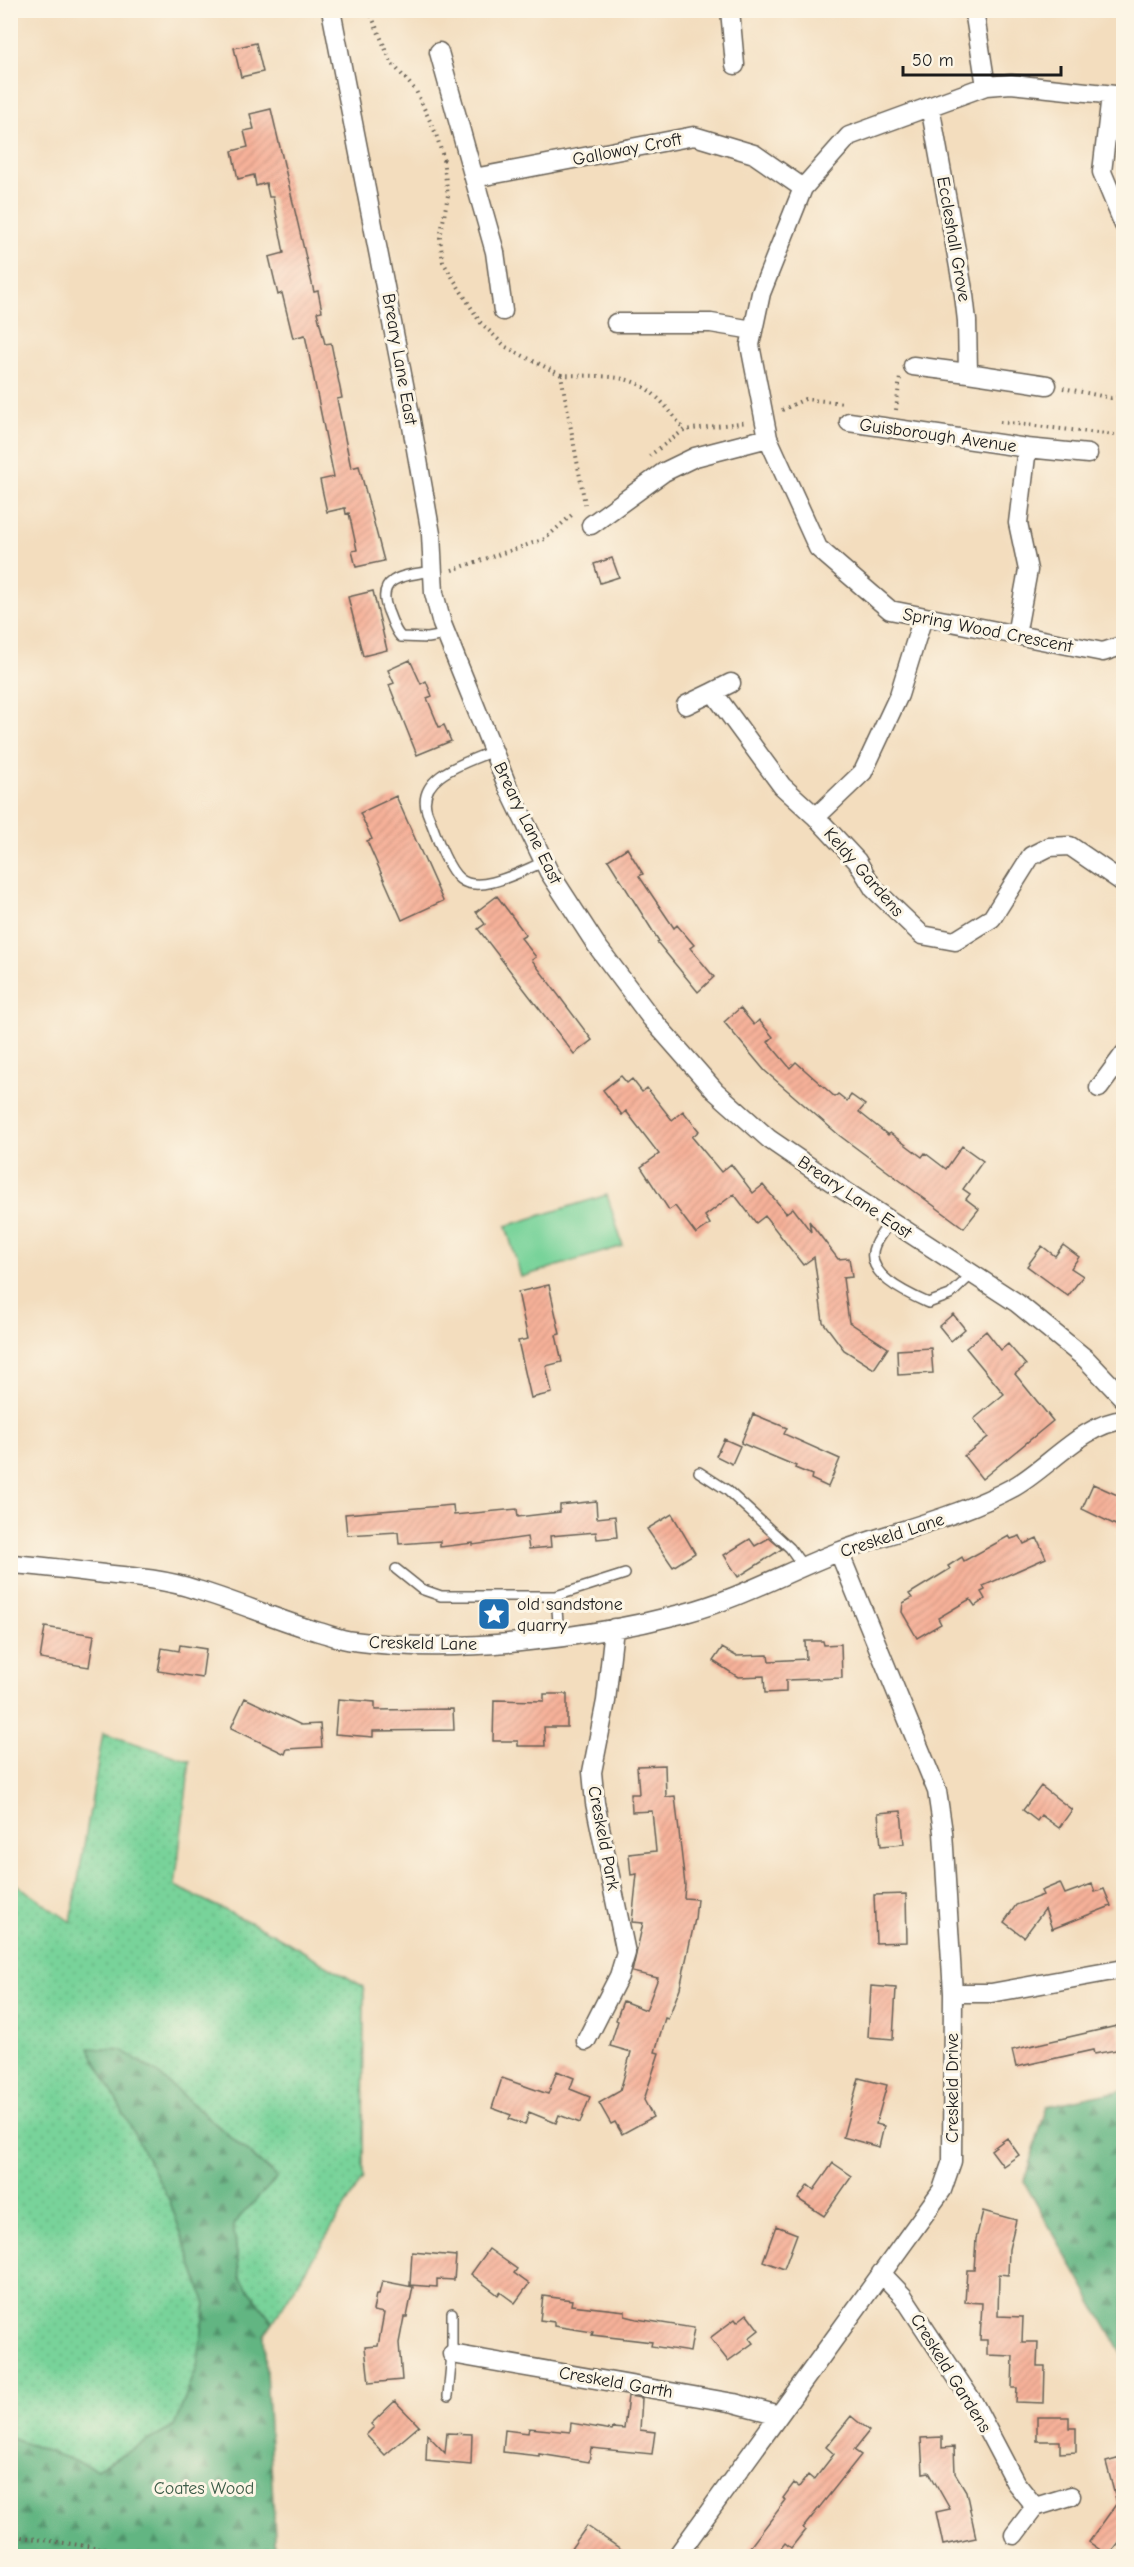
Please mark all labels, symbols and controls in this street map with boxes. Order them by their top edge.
scale bar [903,39,1060,77]
text: 50 m [912,50,954,71]
street label: Galloway Croft [571,128,684,170]
street label: Eccleshall Grove [932,175,975,303]
street label: Breary Lane East [378,292,422,427]
street label: Guisborough Avenue [858,414,1018,457]
street label: Spring Wood Crescent [901,604,1076,657]
street label: Breary Lane East [489,759,567,888]
street label: Keldy Gardens [819,823,908,921]
street label: Breary Lane East [794,1151,917,1244]
street label: Creskeld Lane [837,1509,947,1562]
place label: old sandstone quarry [517,1594,623,1636]
place icon: old sandstone quarry [476,1596,512,1632]
street label: Creskeld Lane [369,1632,477,1655]
street label: Creskeld Park [583,1784,624,1892]
street label: Creskeld Drive [942,2033,963,2143]
street label: Creskeld Gardens [906,2310,996,2436]
street label: Creskeld Garth [557,2362,675,2403]
park label: Coates Wood [154,2478,254,2499]

